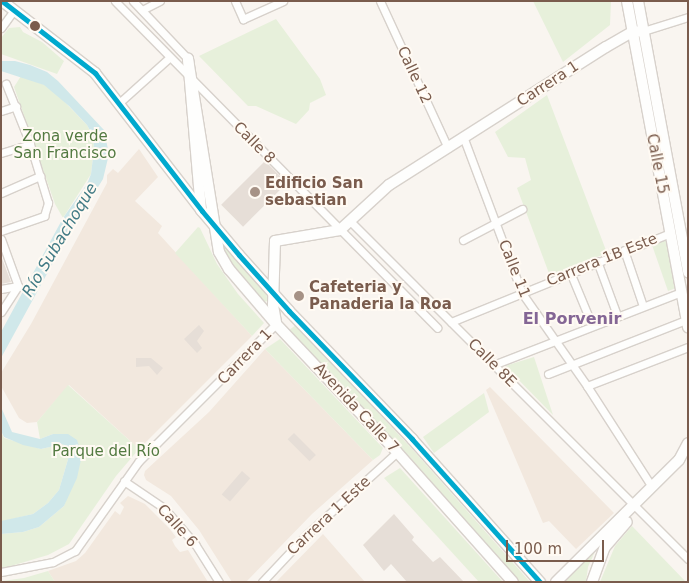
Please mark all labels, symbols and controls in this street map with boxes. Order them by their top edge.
unlabelled marker [30,21,40,31]
street label: Calle 12 [393,44,435,106]
street label: Carrera 1 [514,57,582,111]
street label: Calle 8 [229,118,279,168]
park label: Zona verde San Francisco [13,127,117,162]
street label: Calle 15 [642,132,672,196]
place label: Edificio San sebastian [265,174,363,209]
water label: Río Subachoque [18,180,102,300]
marker: Edificio San sebastian [249,186,261,198]
street label: Carrera 1B Este [544,230,660,290]
street label: Calle 11 [494,237,534,301]
place label: Cafeteria y Panaderia la Roa [309,278,452,313]
marker: Cafeteria y Panaderia la Roa [293,290,305,302]
district label: El Porvenir [523,309,621,329]
street label: Carrera 1 [214,325,276,389]
street label: Calle 8E [464,335,520,391]
street label: Avenida Calle 7 [310,359,402,457]
park label: Parque del Río [52,443,160,461]
street label: Carrera 1 Este [284,473,374,559]
street label: Calle 6 [153,501,201,551]
scale bar [509,530,606,562]
text: 100 m [514,540,562,558]

